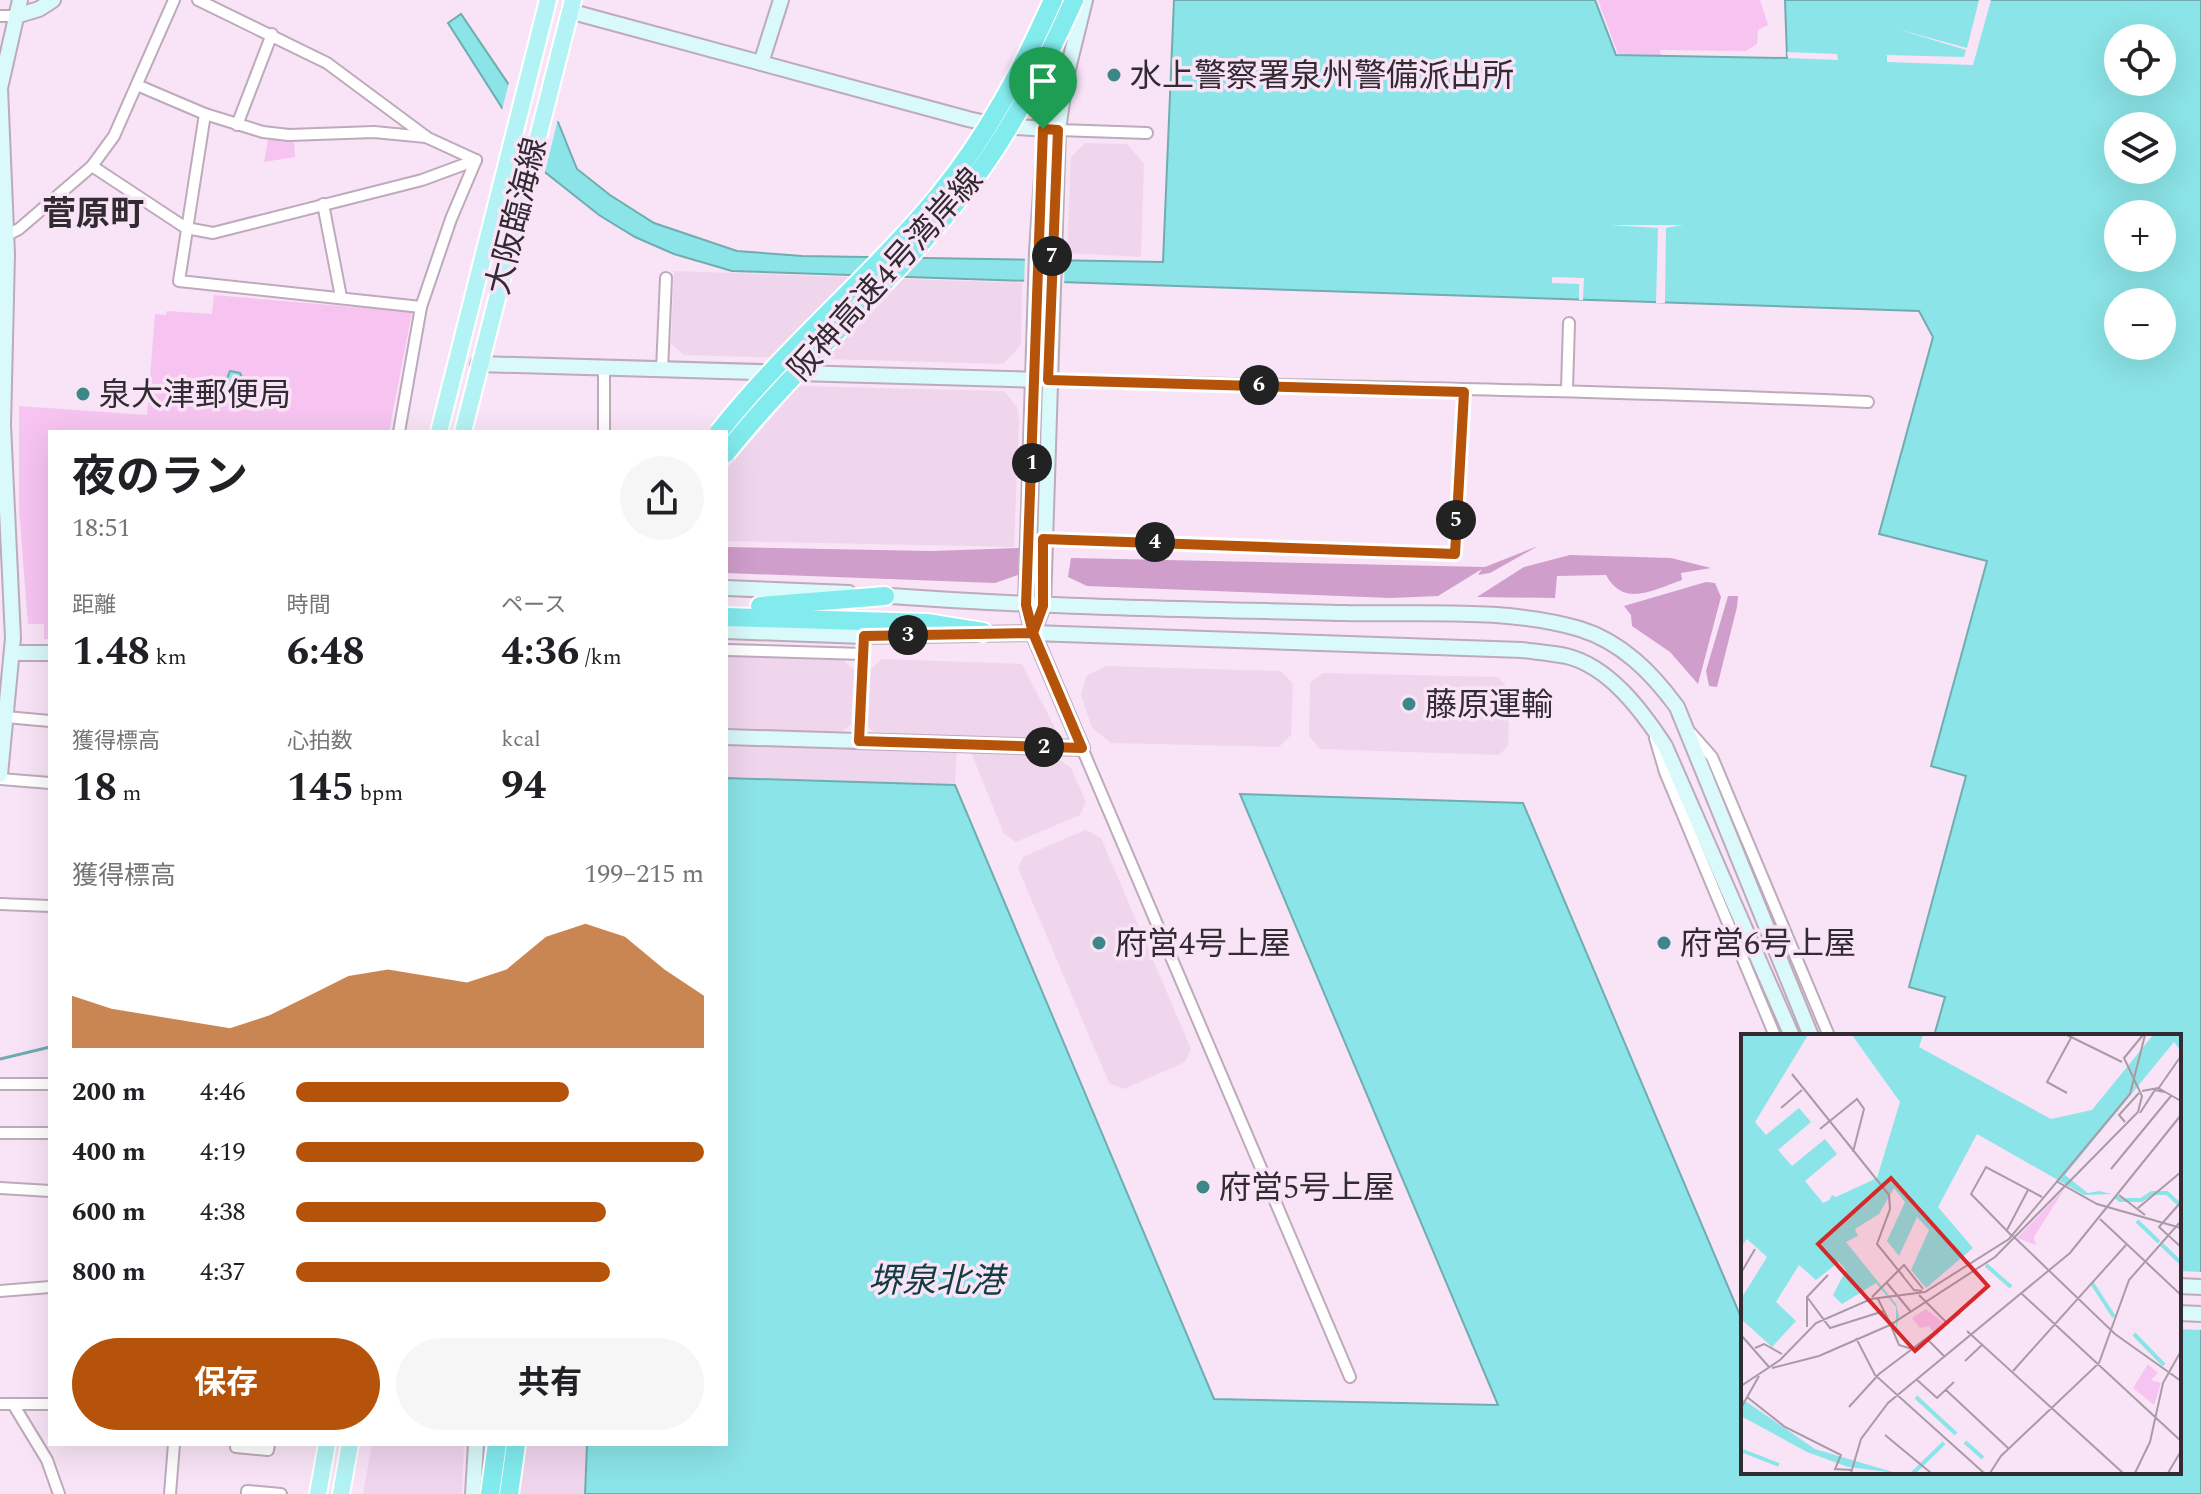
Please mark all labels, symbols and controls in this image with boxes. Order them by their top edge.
map controls [2104,24,2176,360]
button: locate [2104,24,2176,96]
pin [1009,47,1077,129]
place label: 水上警察署泉州警備派出所 [1130,52,1514,101]
icon: arrive [1021,59,1065,103]
marker: 水上警察署泉州警備派出所 [1105,66,1123,84]
button: layers [2104,112,2176,184]
street label: 大阪臨海線 [474,133,561,300]
street label: 阪神高速4号湾岸線 [777,158,995,392]
district label: 菅原町 [42,189,144,241]
button: + [2104,200,2176,272]
pin: 7 [1032,236,1072,276]
text: 7 [1046,239,1058,272]
button: − [2104,288,2176,360]
pin: 6 [1239,365,1279,405]
text: 6 [1253,368,1265,401]
place label: 泉大津郵便局 [99,371,291,420]
marker: 泉大津郵便局 [74,385,92,403]
pin: 1 [1012,443,1052,483]
text: 夜のラン [72,444,248,511]
text: 1 [1026,446,1038,479]
button: share [620,456,704,540]
pin: 5 [1436,500,1476,540]
text: 5 [1450,503,1462,536]
text: 18:51 [72,508,131,548]
pin: 4 [1135,522,1175,562]
text: 4 [1149,525,1161,558]
text: 距離 [72,589,116,622]
text: 時間 [287,589,331,622]
text: ペース [501,589,566,622]
pin: 3 [888,615,928,655]
text: 3 [902,618,914,651]
text: 1.48 [72,622,150,683]
text: 6:48 [287,622,365,683]
text: 4:36 [501,622,579,683]
text: km [150,641,187,674]
text: /km [579,641,622,674]
place label: 藤原運輸 [1425,681,1553,730]
marker: 藤原運輸 [1400,695,1418,713]
text: kcal [501,723,541,756]
text: 獲得標高 [72,725,160,758]
text: 心拍数 [287,725,353,758]
pin: 2 [1024,727,1064,767]
text: 2 [1038,730,1050,763]
text: 94 [501,756,546,817]
text: 18 [72,758,117,819]
text: 145 [287,758,354,819]
text: m [117,777,141,810]
text: bpm [354,777,403,810]
text: 199–215 m [584,854,704,894]
text: 獲得標高 [72,856,176,896]
place label: 府営4号上屋 [1115,920,1291,969]
place label: 府営6号上屋 [1680,920,1856,969]
marker: 府営4号上屋 [1090,934,1108,952]
marker: 府営6号上屋 [1655,934,1673,952]
inset map [1741,1034,2181,1474]
text: 200 m [72,1072,146,1112]
text: 4:46 [200,1072,246,1112]
text: 400 m [72,1132,146,1172]
text: 4:19 [200,1132,246,1172]
place label: 府営5号上屋 [1219,1164,1395,1213]
marker: 府営5号上屋 [1194,1178,1212,1196]
text: 600 m [72,1192,146,1232]
text: 4:38 [200,1192,246,1232]
text: 800 m [72,1252,146,1292]
text: 4:37 [200,1252,246,1292]
water label: 堺泉北港 [868,1256,1009,1308]
button: 保存 [72,1338,380,1430]
button: 共有 [396,1338,704,1430]

